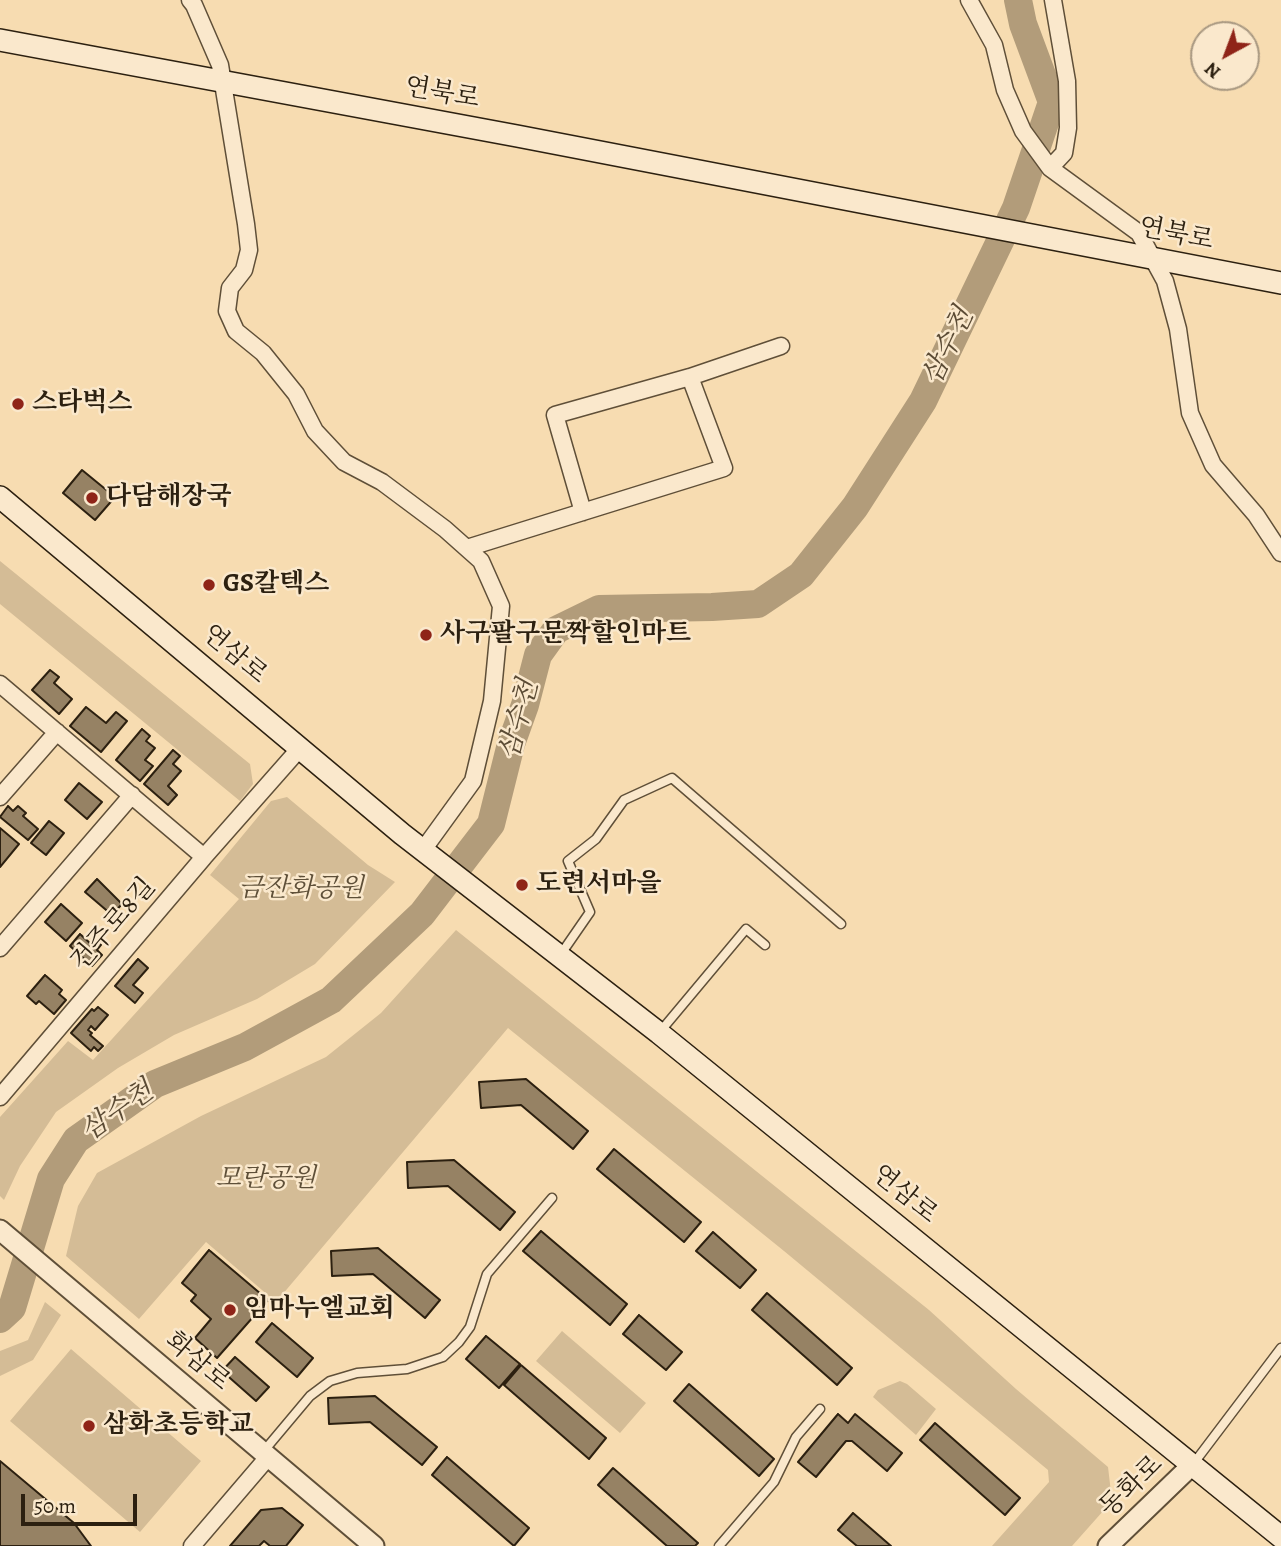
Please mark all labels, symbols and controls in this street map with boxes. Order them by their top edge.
north arrow [1190,21,1260,91]
text: N [1199,56,1226,85]
street label: 연북로 [402,72,482,116]
street label: 연북로 [1136,212,1216,258]
water label: 삼수천 [916,303,982,391]
place label: 스타벅스 [32,388,132,420]
marker: 스타벅스 [10,396,26,412]
place label: 다담해장국 [106,482,232,514]
marker: 다담해장국 [84,490,100,506]
place label: GS칼텍스 [223,569,329,601]
marker: GS칼텍스 [201,577,217,593]
street label: 연삼로 [195,619,273,691]
place label: 사구팔구문짝할인마트 [440,619,691,651]
marker: 사구팔구문짝할인마트 [418,627,434,643]
water label: 삼수천 [493,676,547,764]
place label: 도련서마을 [536,869,662,901]
street label: 건주로8길 [65,872,163,978]
park label: 금잔화공원 [238,874,364,906]
marker: 도련서마을 [514,877,530,893]
water label: 삼수천 [75,1075,161,1149]
street label: 연삼로 [865,1159,943,1231]
park label: 모란공원 [216,1164,316,1196]
place label: 임마누엘교회 [244,1294,395,1326]
marker: 임마누엘교회 [222,1302,238,1318]
street label: 화삼로 [158,1326,236,1398]
place label: 삼화초등학교 [103,1410,254,1442]
marker: 삼화초등학교 [81,1418,97,1434]
street label: 동화로 [1094,1450,1170,1524]
scale bar [24,1480,140,1524]
text: 50 m [34,1492,76,1520]

